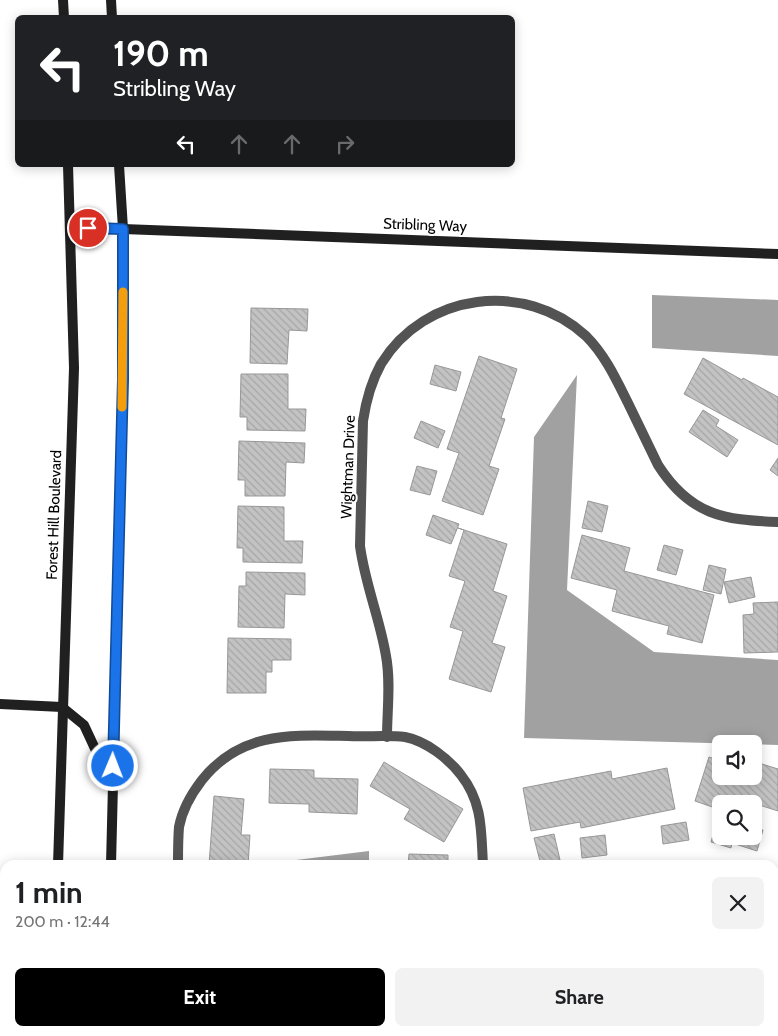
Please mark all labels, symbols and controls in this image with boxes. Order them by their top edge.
text: 190 m [113,32,209,75]
icon: left [30,35,95,100]
text: Stribling Way [113,75,236,102]
icon: left [172,130,200,158]
icon: ahead [225,130,253,158]
icon: ahead [278,130,306,158]
icon: right [331,130,359,158]
pin [67,207,109,249]
icon: arrive [74,214,102,242]
street label: Stribling Way [383,215,468,235]
street label: Wightman Drive [337,415,359,519]
street label: Forest Hill Boulevard [43,450,65,580]
map controls [712,735,762,845]
button: sound [712,735,762,785]
position arrow [86,739,138,791]
button: search [712,795,762,845]
text: 1 min [15,874,83,911]
button: close [712,877,764,929]
text: 200 m · 12:44 [15,912,110,931]
button: Exit [15,968,385,1026]
button: Share [395,968,764,1026]

